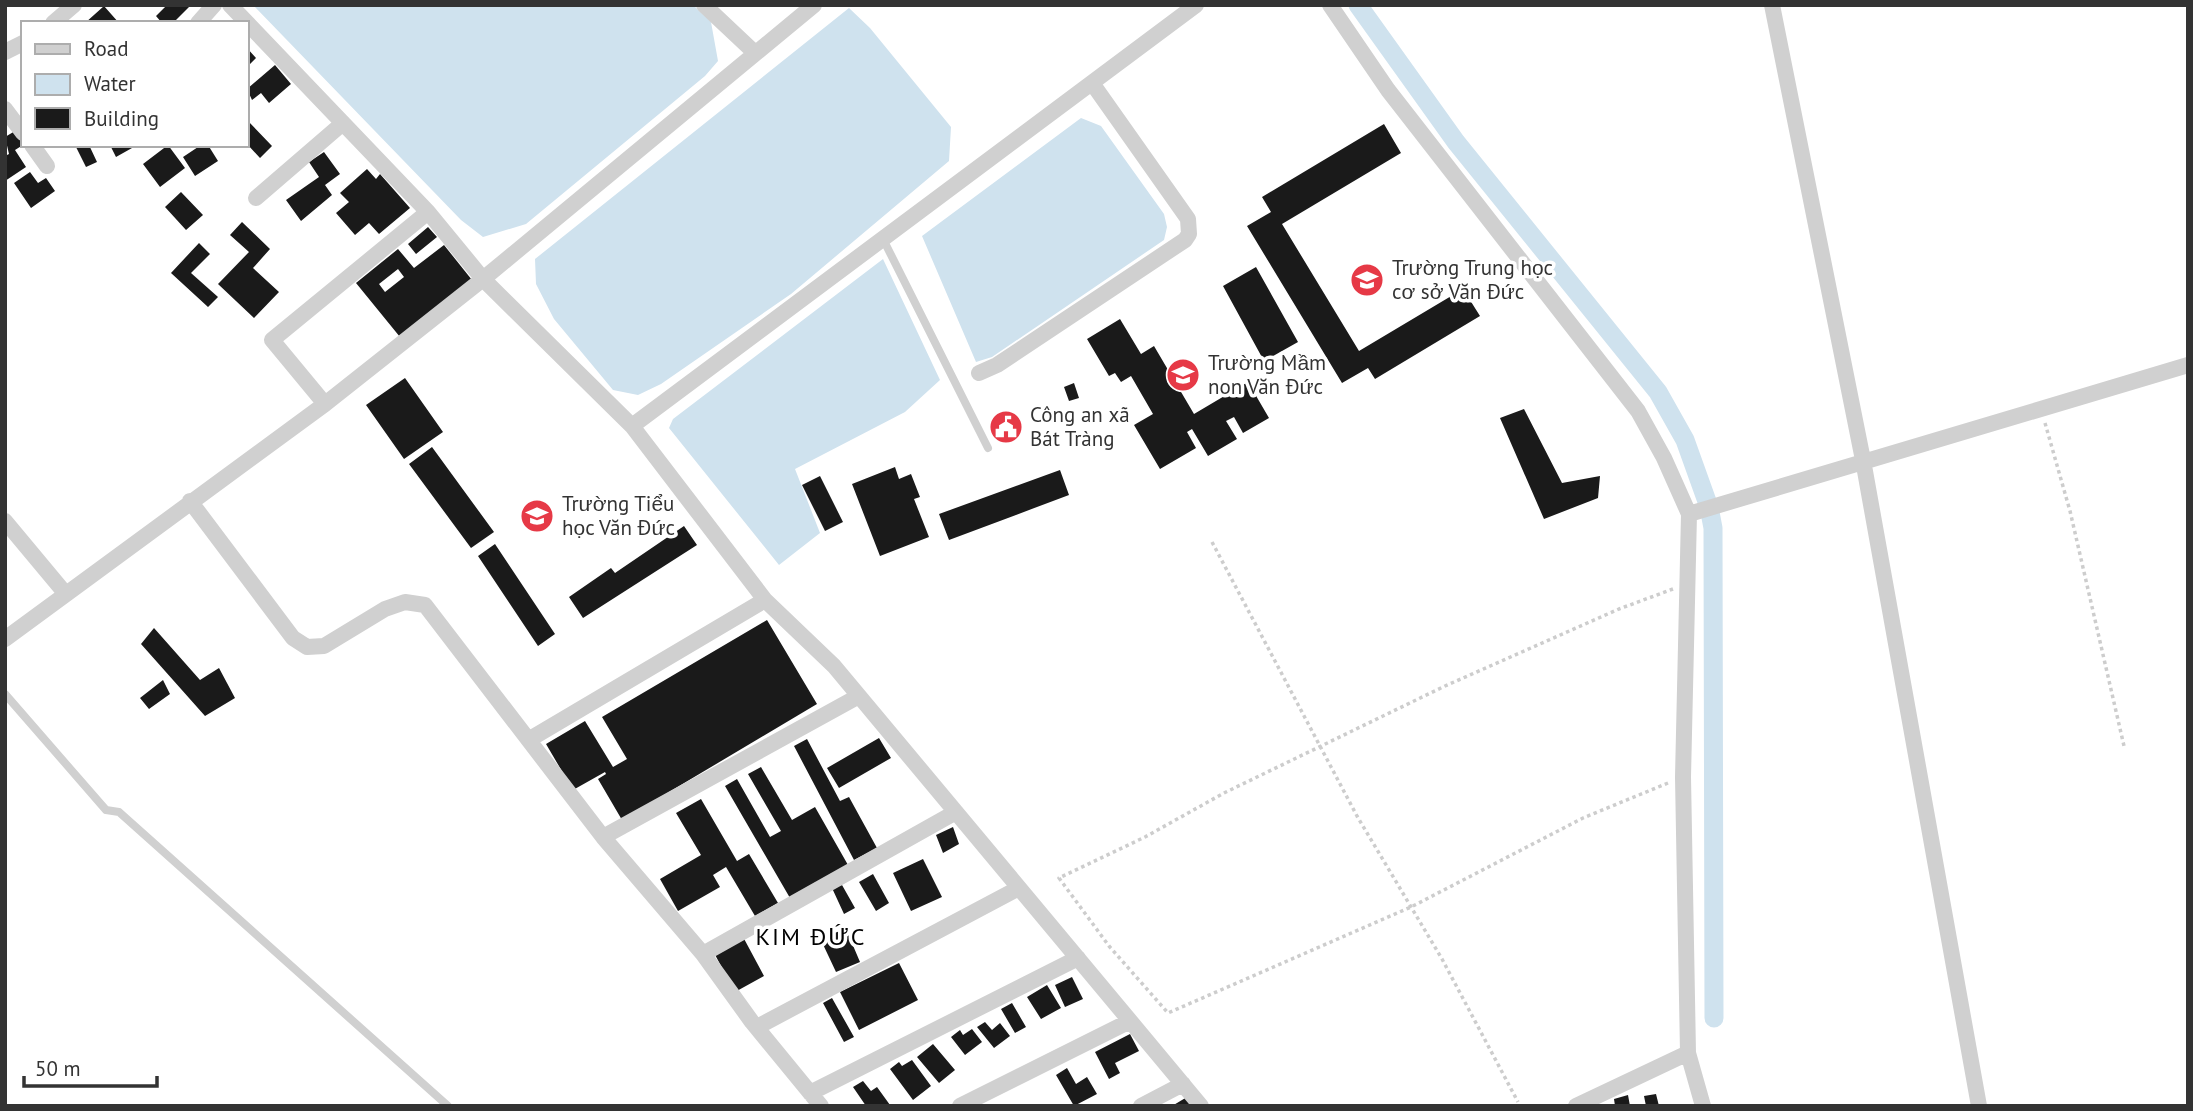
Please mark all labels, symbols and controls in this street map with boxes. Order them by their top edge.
legend [21,21,248,147]
text: Road [84,35,128,62]
text: Water [84,70,136,97]
text: Building [84,105,159,132]
place label: Trường Trung học cơ sở Văn Đức [1392,254,1553,305]
school or university icon: Trường Trung học cơ sở Văn Đức [1348,261,1386,299]
place label: Trường Mầm non Văn Đức [1208,349,1326,400]
school or university icon: Trường Mầm non Văn Đức [1164,356,1202,394]
place label: Công an xã Bát Tràng [1030,401,1130,452]
public building icon: Công an xã Bát Tràng [987,408,1025,446]
place label: Trường Tiểu học Văn Đức [562,490,675,541]
school or university icon: Trường Tiểu học Văn Đức [518,497,556,535]
district label: KIM ĐỨC [755,921,867,952]
scale bar [24,1044,158,1088]
text: 50 m [35,1055,81,1082]

